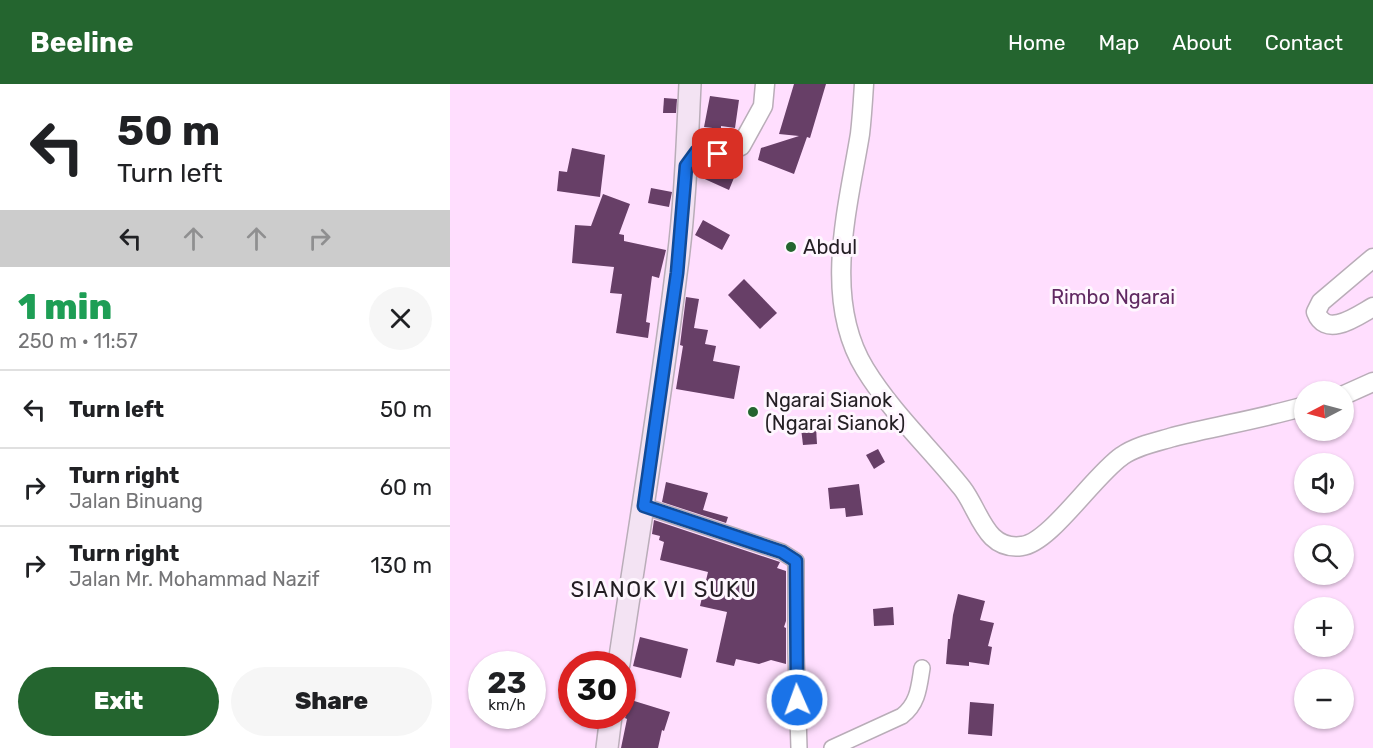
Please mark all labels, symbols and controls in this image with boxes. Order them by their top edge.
text: Beeline [30,26,134,59]
text: Home [1008,30,1065,55]
text: Map [1098,30,1139,55]
text: About [1172,30,1232,55]
text: Contact [1265,30,1343,55]
text: 50 m [117,106,220,156]
icon: left [18,108,96,186]
pin [692,128,743,179]
icon: arrive [701,137,734,170]
text: Turn left [117,157,222,189]
icon: left [114,222,147,255]
icon: ahead [177,222,210,255]
icon: ahead [240,222,273,255]
icon: right [303,222,336,255]
place label: Abdul [803,235,857,259]
marker: Abdul [784,240,798,254]
text: 1 min [18,285,112,328]
park label: Rimbo Ngarai [1051,285,1175,309]
button: close [369,287,432,350]
text: 250 m · 11:57 [18,329,138,353]
north arrow [1294,381,1354,441]
map controls [1294,381,1354,729]
place label: Ngarai Sianok (Ngarai Sianok) [765,388,905,435]
icon: left [18,393,51,426]
text: Turn left [69,396,164,423]
text: 50 m [380,396,432,423]
marker: Ngarai Sianok (Ngarai Sianok) [746,405,760,419]
button: sound [1294,453,1354,513]
text: Turn right [69,462,179,489]
icon: right [18,471,51,504]
text: 60 m [380,474,432,501]
text: Jalan Binuang [69,489,203,513]
button: search [1294,525,1354,585]
text: Turn right [69,540,179,567]
icon: right [18,549,51,582]
text: 130 m [370,552,432,579]
text: Jalan Mr. Mohammad Nazif [69,567,320,591]
district label: SIANOK VI SUKU [571,576,757,603]
button: + [1294,597,1354,657]
speed limit sign: 30 [558,651,636,729]
text: 23 [487,665,527,701]
button: Exit [18,667,219,736]
button: Share [231,667,432,736]
position arrow [765,668,829,732]
button: − [1294,669,1354,729]
text: km/h [488,696,526,714]

